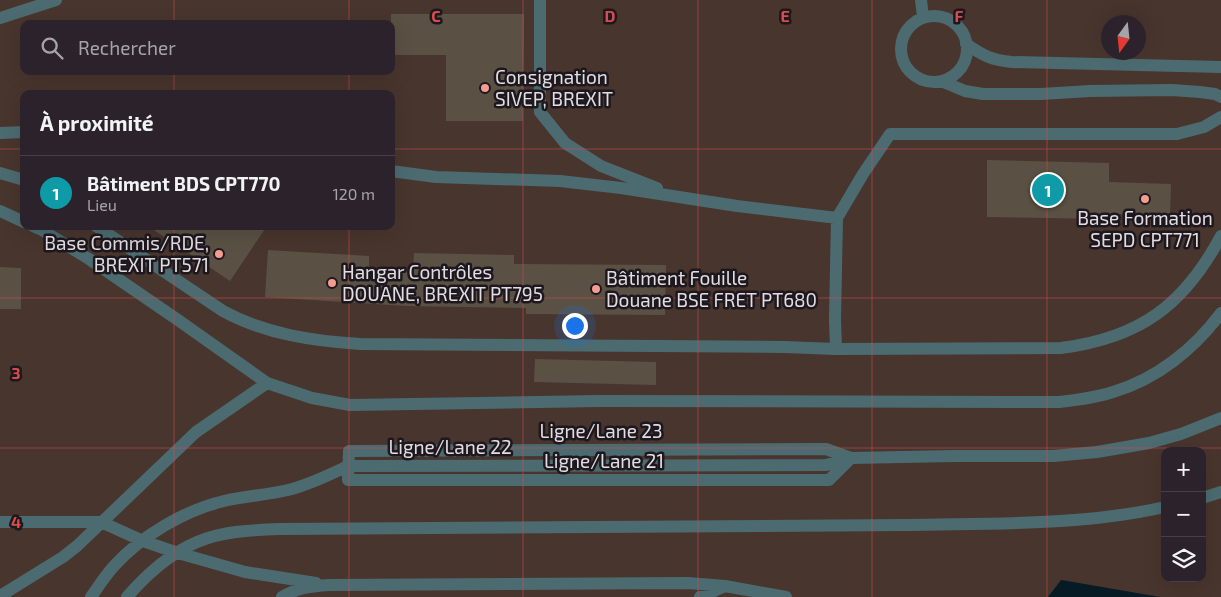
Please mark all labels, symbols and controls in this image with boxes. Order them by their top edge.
text: C [431,6,441,25]
text: D [605,6,616,25]
text: E [780,6,790,25]
text: F [955,6,964,25]
north arrow [1101,15,1146,60]
search box [20,20,395,75]
icon: search [38,34,66,62]
text: Rechercher [78,36,176,59]
place label: Consignation SIVEP, BREXIT [495,65,613,110]
marker: Consignation SIVEP, BREXIT [479,82,491,94]
text: À proximité [40,110,154,135]
pin: 1 [1032,171,1064,209]
text: Bâtiment BDS CPT770 [87,172,281,195]
text: 1 [53,184,59,203]
text: 120 m [332,184,375,203]
marker: Base Formation SEPD CPT771 [1139,193,1151,205]
text: Lieu [87,195,117,214]
place label: Base Formation SEPD CPT771 [1077,206,1213,251]
place label: Base Commis/RDE, BREXIT PT571 [44,231,209,276]
marker: Base Commis/RDE, BREXIT PT571 [213,248,225,260]
place label: Hangar Contrôles DOUANE, BREXIT PT795 [342,260,543,305]
place label: Bâtiment Fouille Douane BSE FRET PT680 [606,266,817,311]
marker: Hangar Contrôles DOUANE, BREXIT PT795 [326,277,338,289]
marker: Bâtiment Fouille Douane BSE FRET PT680 [590,283,602,295]
your location [562,313,588,339]
text: 3 [11,363,21,382]
street label: Ligne/Lane 23 [539,419,663,442]
street label: Ligne/Lane 22 [388,435,512,458]
map controls [1161,447,1206,582]
button: + [1161,447,1206,492]
street label: Ligne/Lane 21 [544,449,664,472]
button: − [1161,492,1206,537]
text: 4 [11,512,21,531]
button: layers [1161,537,1206,582]

